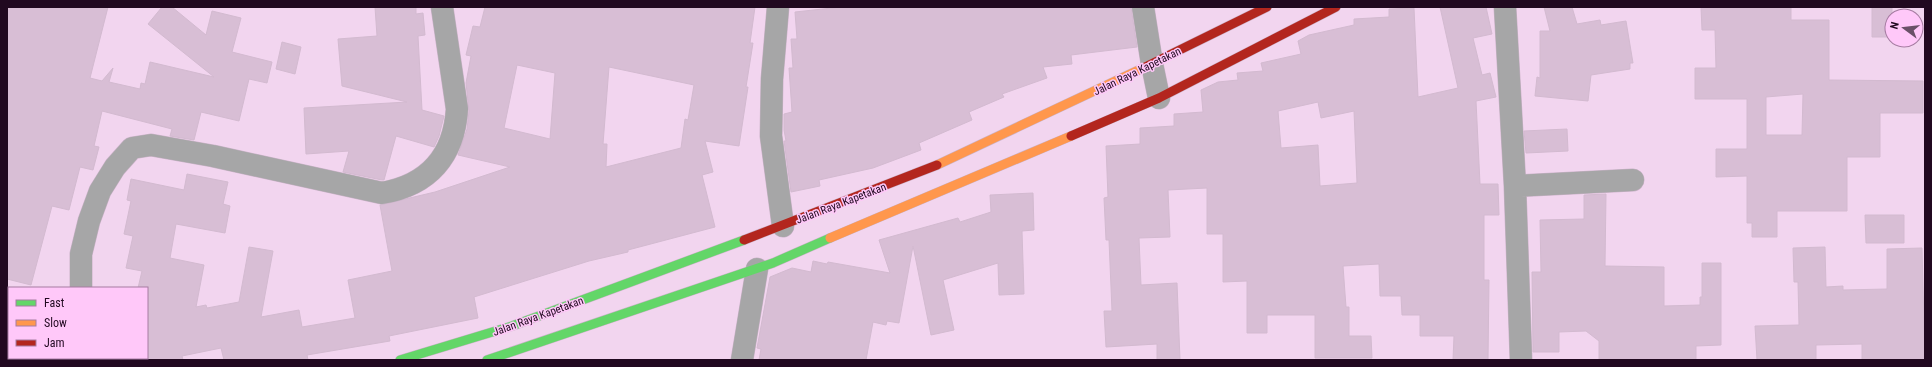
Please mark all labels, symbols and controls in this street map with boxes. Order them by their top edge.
north arrow [1884,8,1924,48]
text: N [1888,20,1902,30]
street label: Jalan Raya Kapetakan [1091,45,1183,98]
street label: Jalan Raya Kapetakan [794,180,888,227]
legend [8,287,148,359]
street label: Jalan Raya Kapetakan [491,294,585,339]
text: Fast [44,296,65,310]
text: Slow [44,316,67,330]
text: Jam [44,336,65,350]

